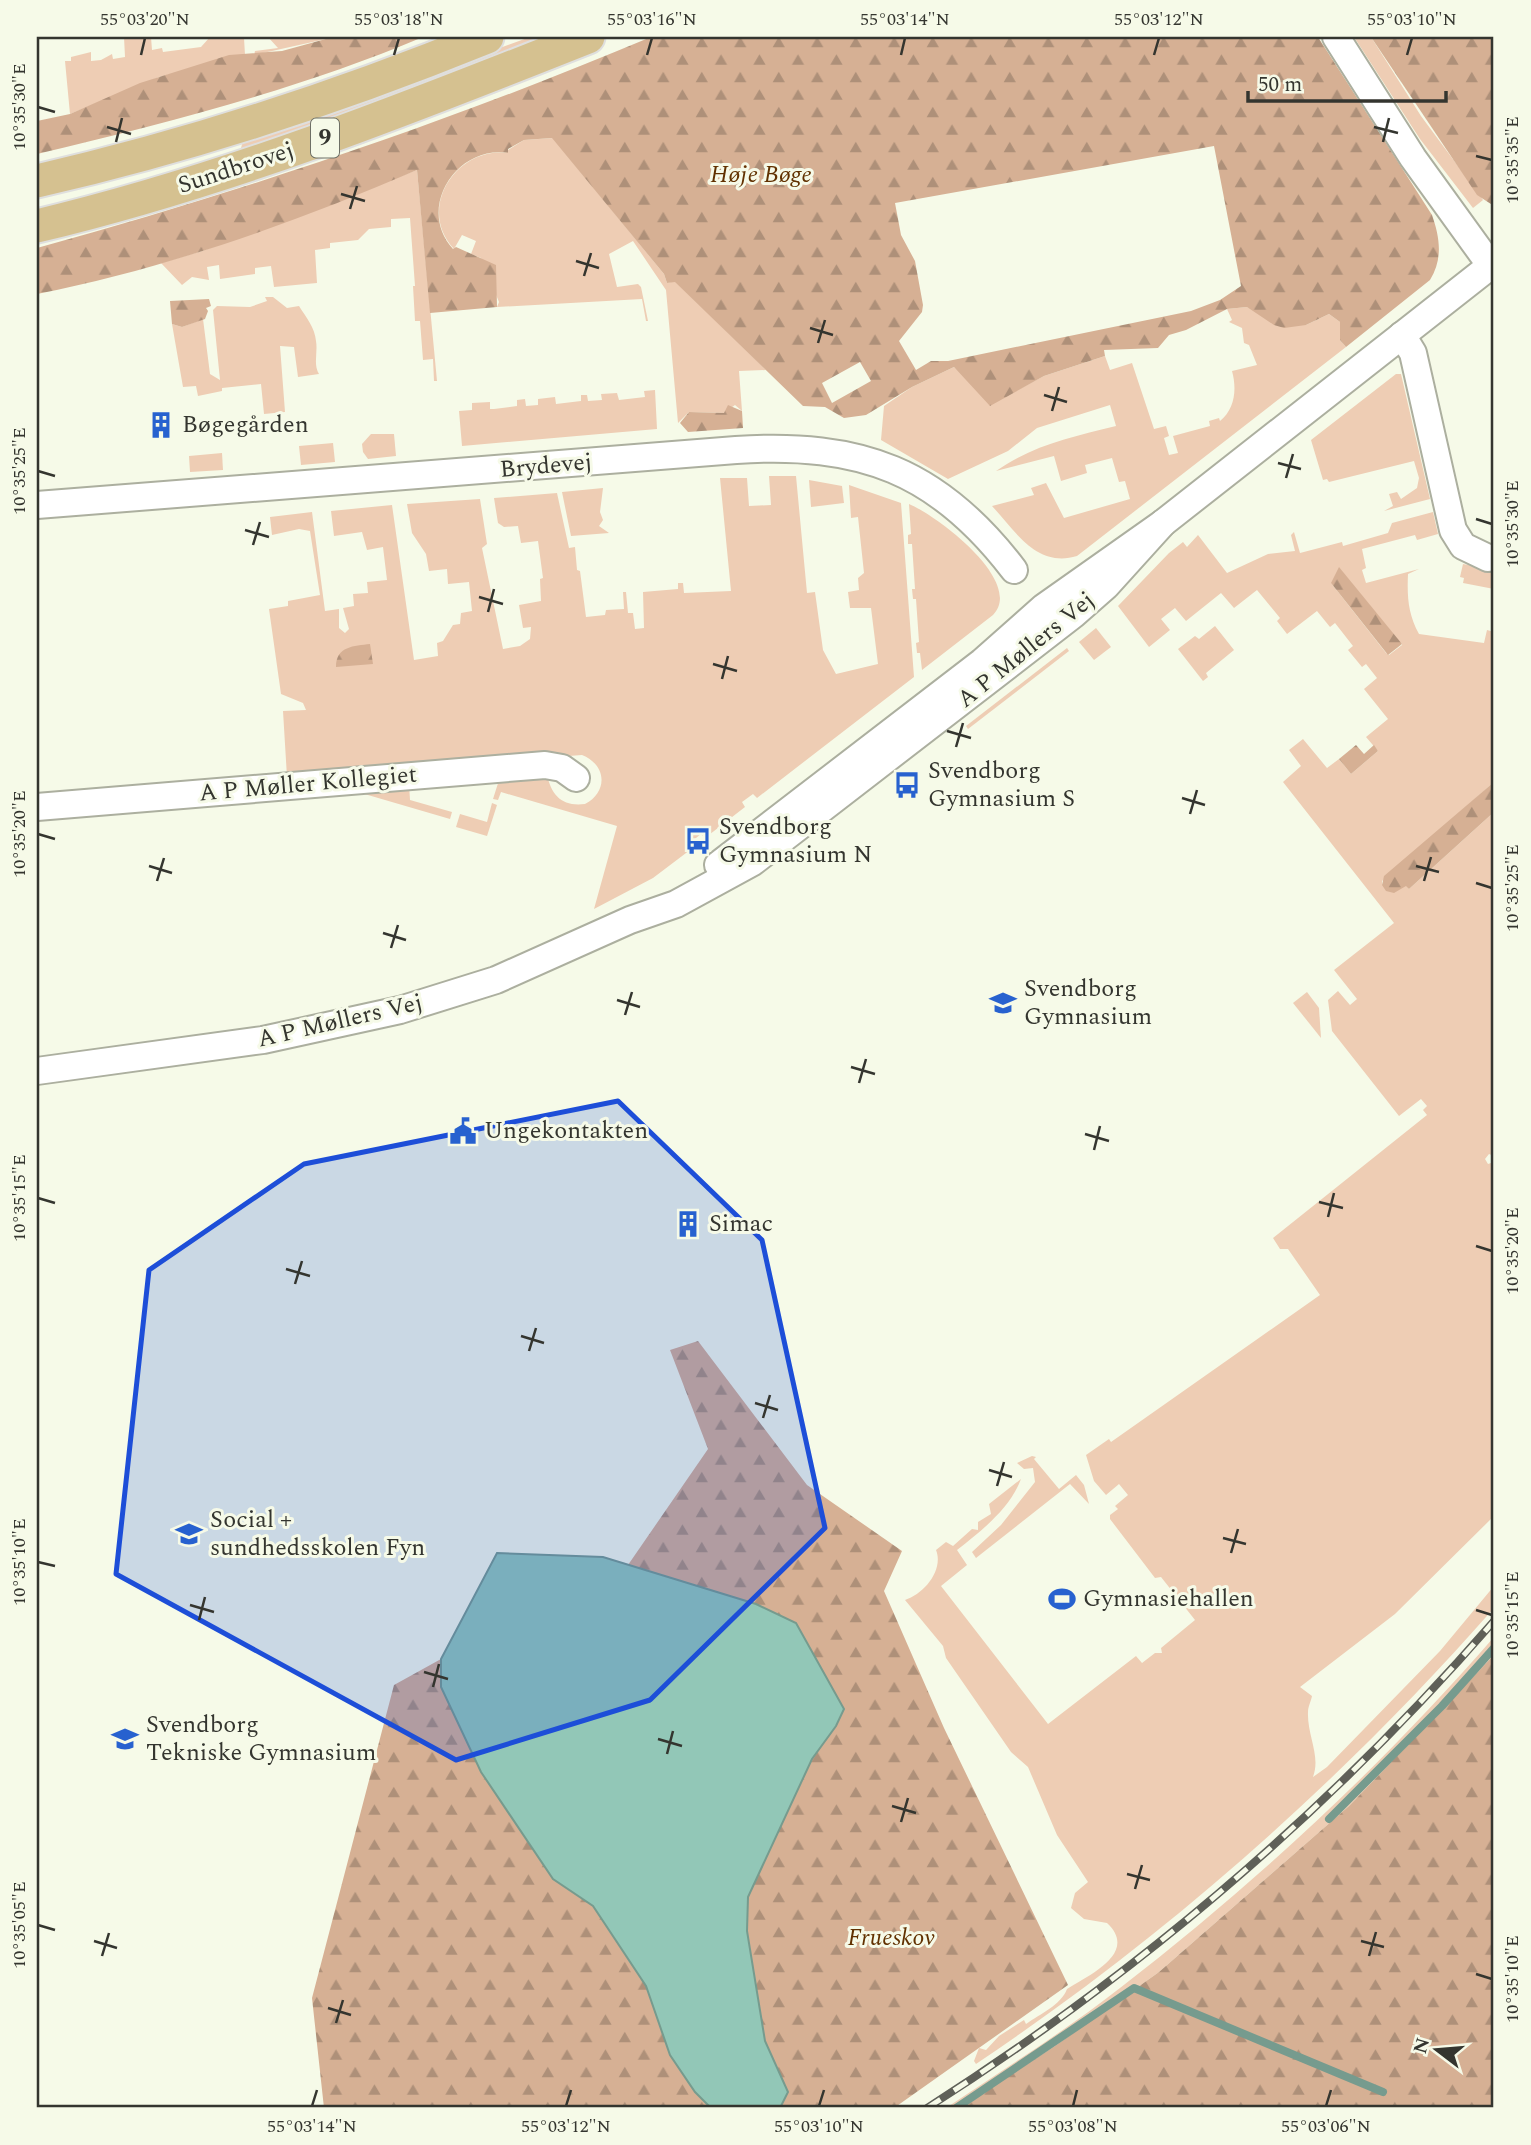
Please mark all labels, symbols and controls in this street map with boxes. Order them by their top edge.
text: 55°03'20"N [100,6,190,33]
text: 55°03'18"N [354,6,444,33]
text: 55°03'16"N [607,6,697,33]
text: 55°03'14"N [860,6,950,33]
text: 55°03'12"N [1114,6,1204,33]
text: 55°03'10"N [1367,6,1457,33]
scale bar [1248,60,1445,104]
text: 10°35'30"E [6,63,33,151]
text: 50 m [1258,69,1302,101]
text: 10°35'35"E [1499,116,1526,204]
road number: 9 [311,119,339,158]
street label: Sundbrovej [173,132,299,204]
park label: Høje Bøge [710,157,812,193]
place label: Bøgegården [182,407,309,443]
building icon: Bøgegården [146,410,176,440]
text: 10°35'25"E [6,427,33,515]
street label: Brydevej [498,444,594,488]
text: 10°35'30"E [1499,480,1526,568]
street label: A P Møllers Vej [949,583,1103,717]
place label: Svendborg Gymnasium S [928,753,1075,817]
street label: A P Møller Kollegiet [197,757,419,811]
bus stop icon: Svendborg Gymnasium S [892,770,922,800]
text: 10°35'20"E [6,790,33,878]
place label: Svendborg Gymnasium N [719,809,872,873]
bus stop icon: Svendborg Gymnasium N [683,826,713,856]
text: 10°35'25"E [1499,844,1526,932]
place label: Svendborg Gymnasium [1024,971,1152,1035]
street label: A P Møllers Vej [254,984,426,1058]
school or university icon: Svendborg Gymnasium [988,988,1018,1018]
place label: Ungekontakten [484,1113,648,1149]
public building icon: Ungekontakten [448,1116,478,1146]
text: 10°35'15"E [6,1154,33,1242]
place label: Simac [709,1206,773,1242]
text: 10°35'20"E [1499,1207,1526,1295]
building icon: Simac [673,1209,703,1239]
place label: Social + sundhedsskolen Fyn [210,1502,425,1566]
text: 10°35'10"E [6,1518,33,1606]
school or university icon: Social + sundhedsskolen Fyn [174,1519,204,1549]
text: 10°35'15"E [1499,1571,1526,1659]
place label: Gymnasiehallen [1083,1581,1254,1617]
sports icon: Gymnasiehallen [1047,1584,1077,1614]
place label: Svendborg Tekniske Gymnasium [146,1707,376,1771]
school or university icon: Svendborg Tekniske Gymnasium [110,1724,140,1754]
text: 10°35'05"E [6,1881,33,1969]
park label: Frueskov [847,1920,935,1956]
text: 10°35'10"E [1499,1935,1526,2023]
north arrow [1402,2016,1472,2086]
text: N [1406,2034,1438,2057]
text: 55°03'14"N [267,2113,357,2140]
text: 55°03'12"N [521,2113,611,2140]
text: 55°03'10"N [774,2113,864,2140]
text: 55°03'08"N [1028,2113,1118,2140]
text: 55°03'06"N [1281,2113,1371,2140]

